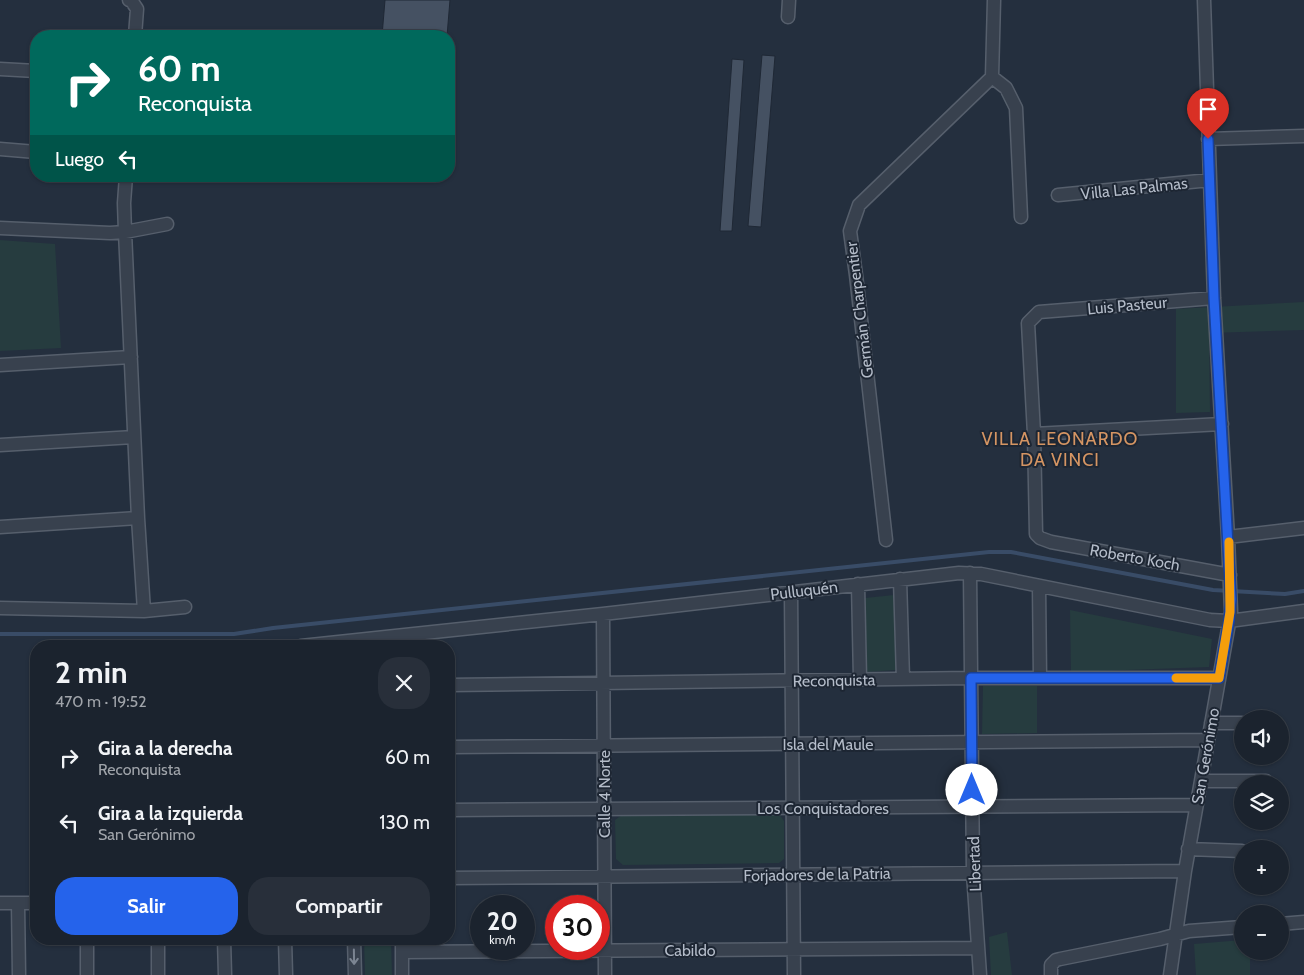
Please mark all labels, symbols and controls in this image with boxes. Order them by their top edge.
text: 60 m [138,47,221,90]
icon: right [55,50,120,115]
pin [1187,88,1229,139]
text: Reconquista [138,90,252,117]
icon: arrive [1194,95,1222,123]
icon: left [114,145,142,173]
text: Luego [55,148,104,171]
street label: Villa Las Palmas [1080,173,1189,204]
street label: Germán Charpentier [842,240,877,379]
street label: Luis Pasteur [1086,292,1169,318]
district label: VILLA LEONARDO DA VINCI [982,428,1138,471]
street label: Roberto Koch [1088,540,1181,575]
street label: Pulluquén [769,577,839,604]
text: 2 min [55,654,127,691]
button: close [378,657,430,709]
street label: Reconquista [792,670,876,691]
text: 470 m · 19:52 [55,692,147,711]
street label: San Gerónimo [1188,706,1223,806]
map controls [1234,710,1289,960]
button: sound [1234,710,1289,765]
street label: Isla del Maule [783,735,873,754]
text: Gira a la derecha [98,737,233,760]
icon: right [55,744,83,772]
text: 60 m [385,746,430,769]
street label: Calle 4 Norte [595,750,614,838]
text: Reconquista [98,760,181,779]
position arrow [945,763,997,815]
button: layers [1234,775,1289,830]
street label: Los Conquistadores [757,799,889,818]
text: Gira a la izquierda [98,802,243,825]
icon: left [55,809,83,837]
text: 130 m [379,811,430,834]
text: San Gerónimo [98,825,195,844]
street label: Libertad [964,836,985,892]
button: + [1234,840,1289,895]
street label: Forjadores de la Patria [743,864,891,885]
button: Salir [55,877,238,935]
button: Compartir [248,877,430,935]
speed limit sign: 30 [545,895,610,960]
button: − [1234,905,1289,960]
text: 20 [487,906,518,936]
text: km/h [489,932,516,947]
street label: Cabildo [664,941,716,960]
one-way arrow [350,949,359,965]

